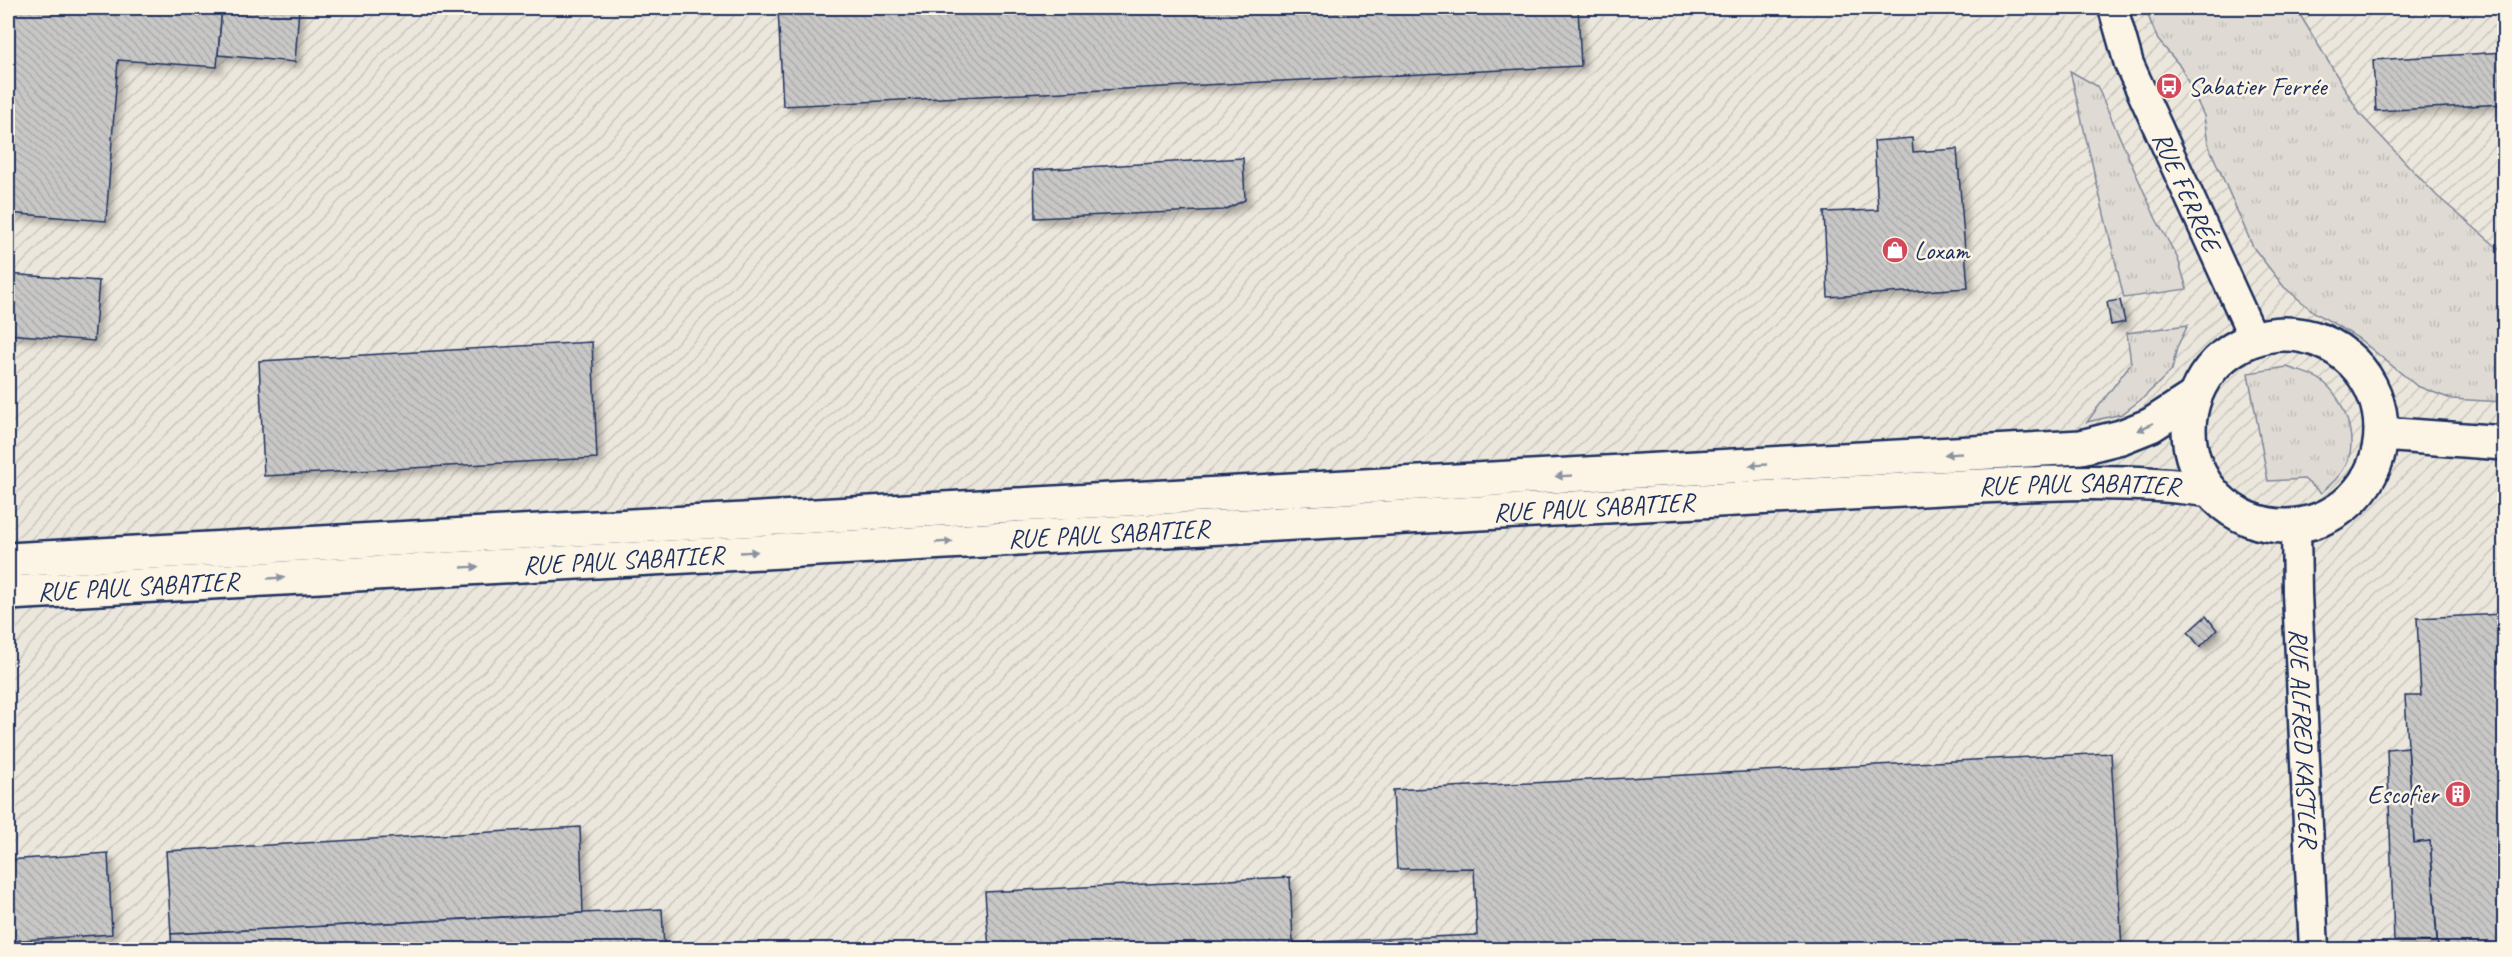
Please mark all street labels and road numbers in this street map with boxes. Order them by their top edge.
street label: RUE FERRÉE [2145,126,2230,259]
street label: RUE PAUL SABATIER [1978,466,2184,503]
street label: RUE PAUL SABATIER [1492,485,1698,529]
street label: RUE PAUL SABATIER [1007,511,1213,555]
street label: RUE PAUL SABATIER [522,537,727,581]
street label: RUE PAUL SABATIER [37,564,242,608]
street label: RUE ALFRED KASTLER [2282,628,2326,851]

